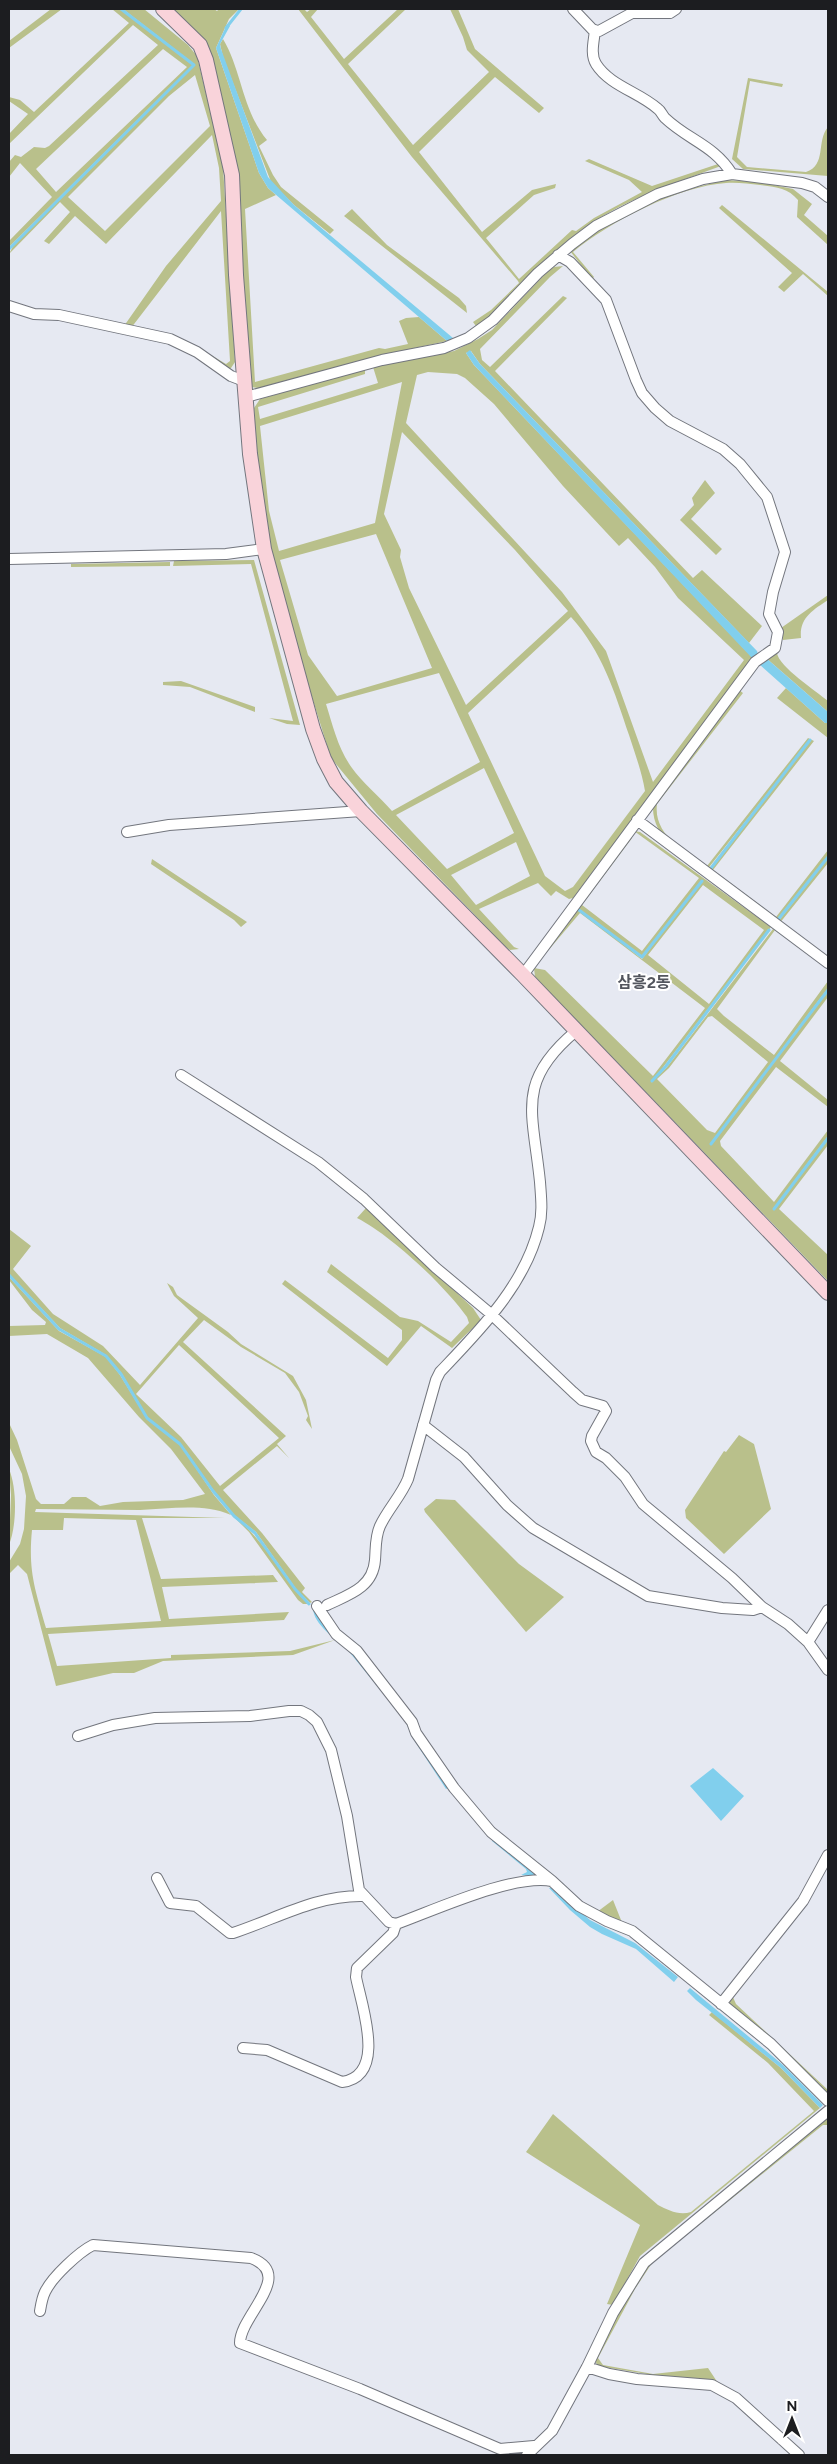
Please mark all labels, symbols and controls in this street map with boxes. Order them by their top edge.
district label: 삼흥2동 [617,973,671,992]
north arrow [767,2394,817,2444]
text: N [787,2398,797,2415]

